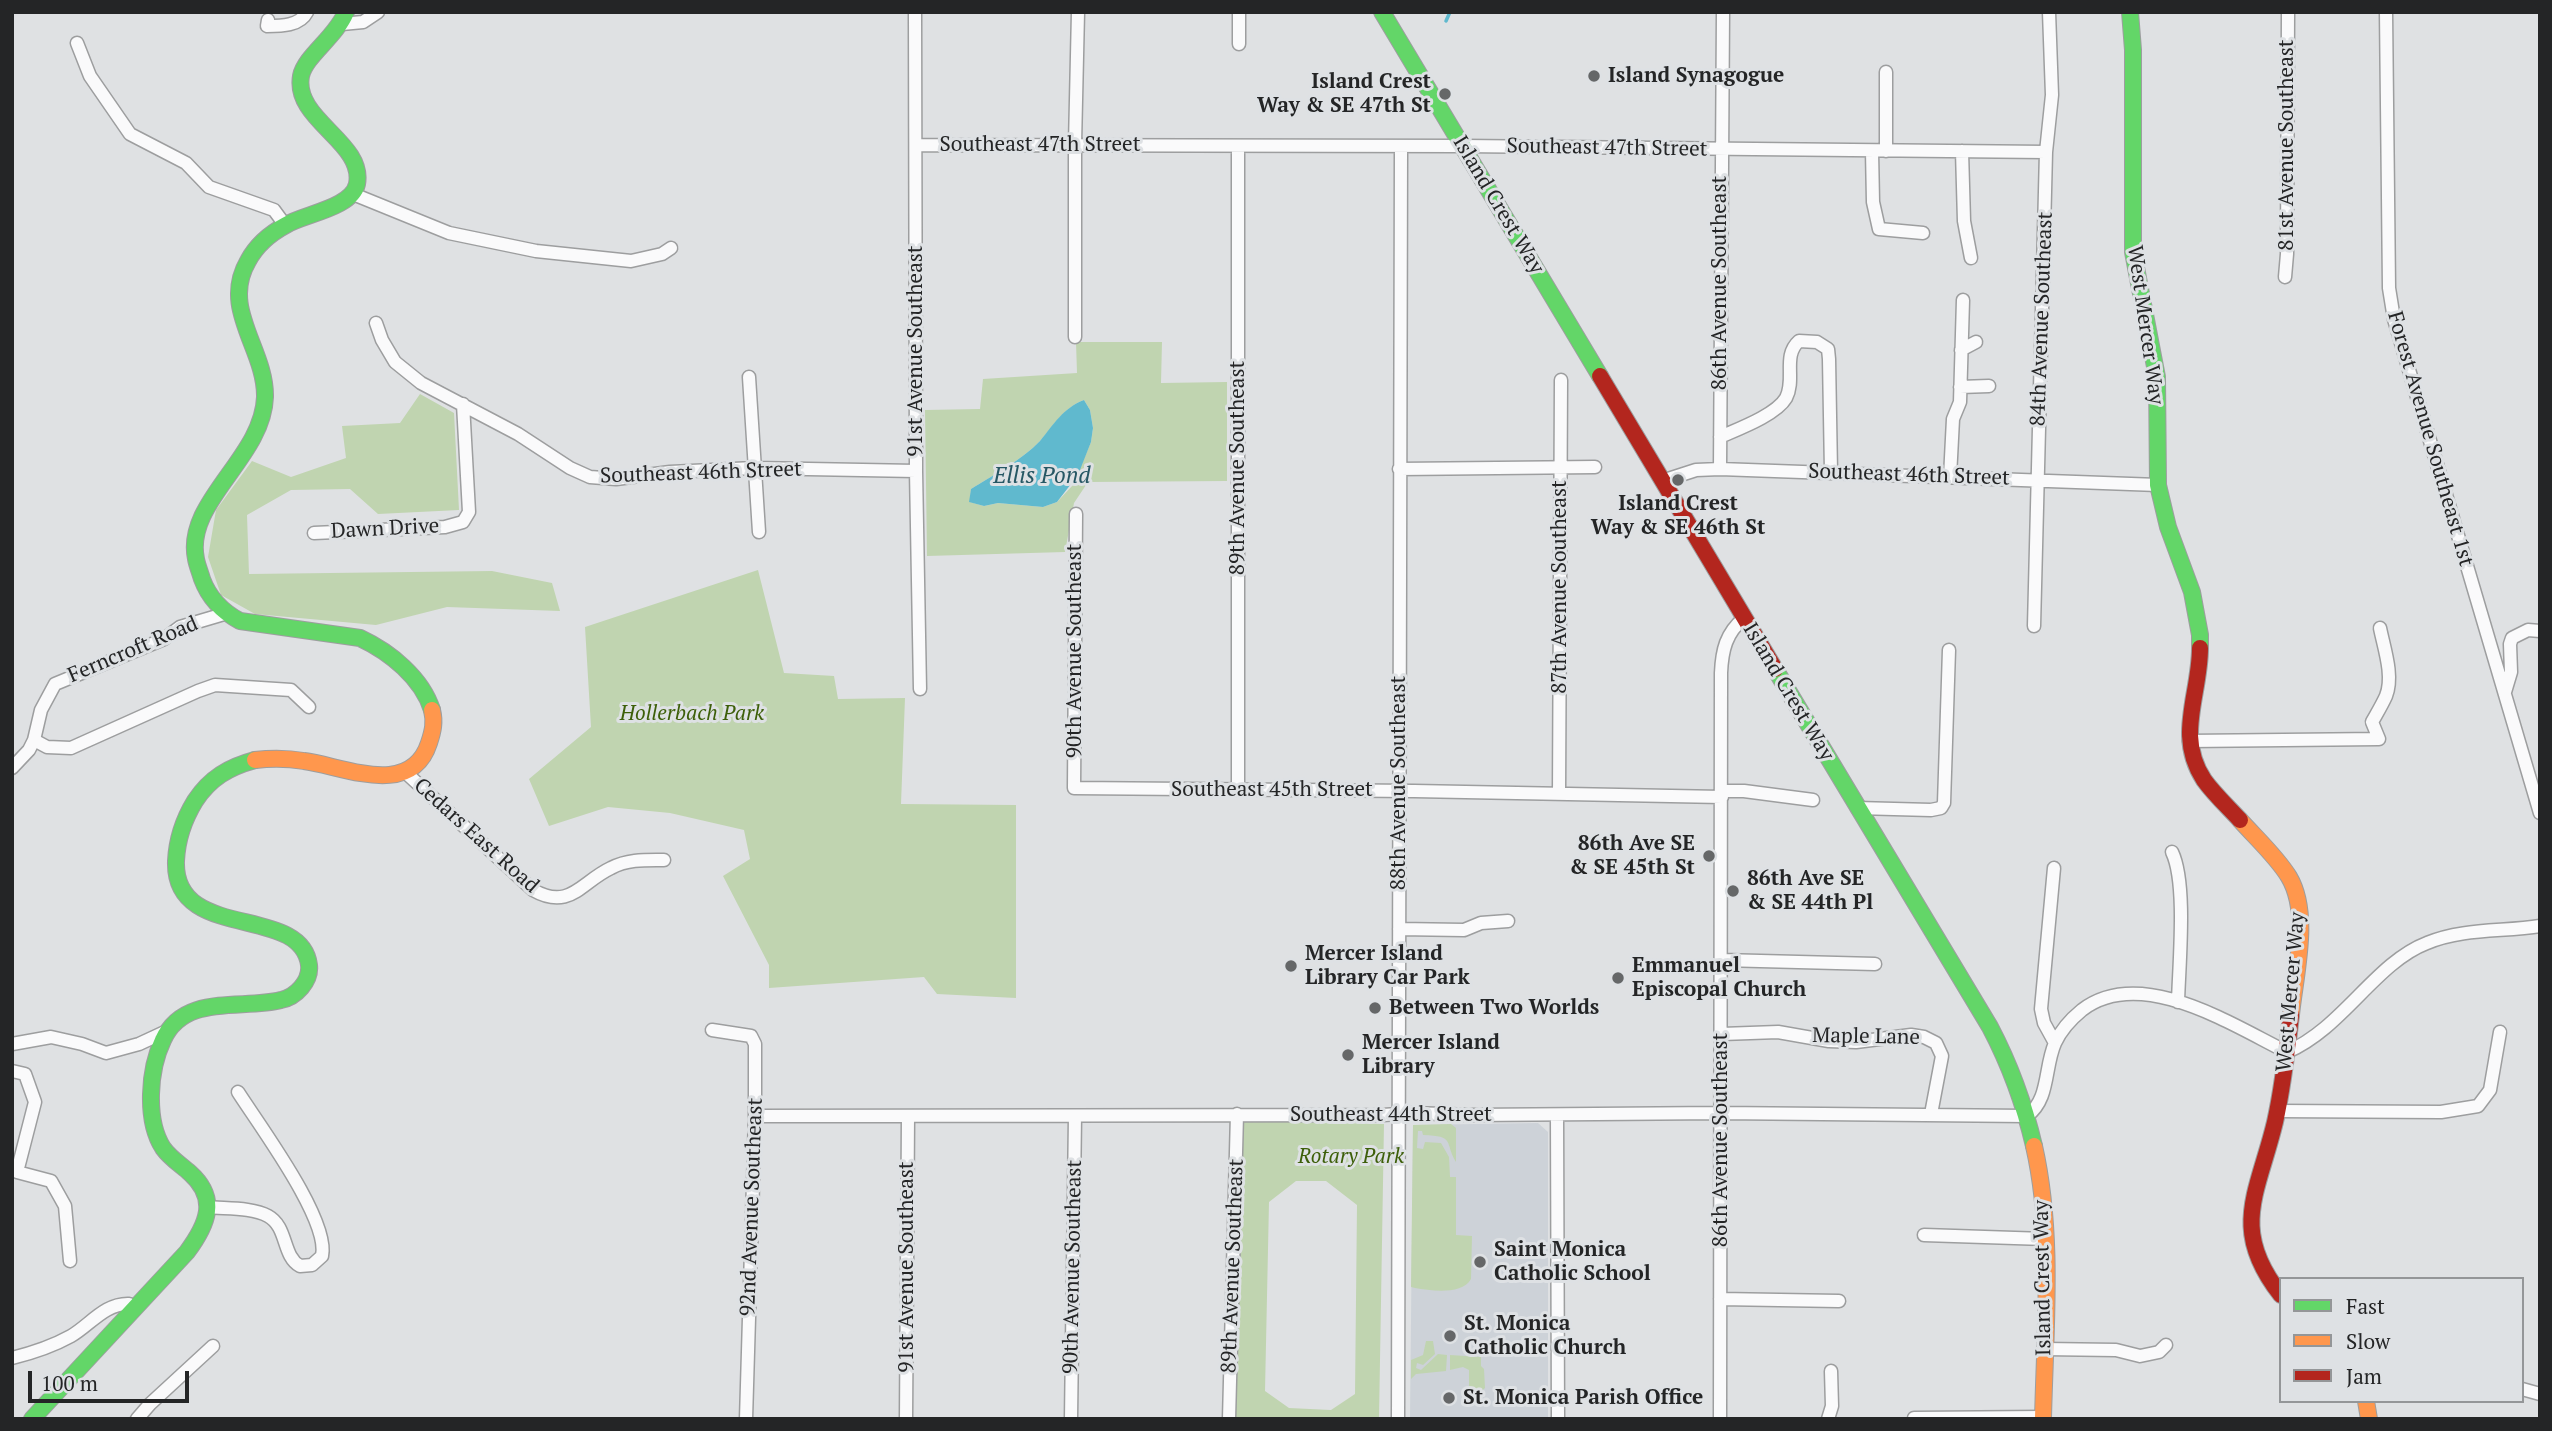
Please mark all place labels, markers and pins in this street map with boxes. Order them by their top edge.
place label: Island Synagogue [1608,63,1784,89]
marker: Island Synagogue [1586,68,1602,84]
place label: Island Crest Way & SE 47th St [1257,69,1431,119]
marker: Island Crest Way & SE 47th St [1437,86,1453,102]
marker: Island Crest Way & SE 46th St [1670,472,1686,488]
place label: Island Crest Way & SE 46th St [1591,491,1765,541]
place label: 86th Ave SE & SE 45th St [1569,831,1695,881]
marker: 86th Ave SE & SE 45th St [1701,848,1717,864]
place label: 86th Ave SE & SE 44th Pl [1747,866,1873,916]
marker: 86th Ave SE & SE 44th Pl [1725,883,1741,899]
place label: Mercer Island Library Car Park [1305,941,1470,991]
place label: Emmanuel Episcopal Church [1632,953,1806,1003]
marker: Mercer Island Library Car Park [1283,958,1299,974]
marker: Emmanuel Episcopal Church [1610,970,1626,986]
place label: Between Two Worlds [1389,995,1599,1021]
marker: Between Two Worlds [1367,1000,1383,1016]
place label: Mercer Island Library [1362,1030,1500,1080]
marker: Mercer Island Library [1340,1047,1356,1063]
place label: Saint Monica Catholic School [1494,1237,1651,1287]
marker: Saint Monica Catholic School [1472,1254,1488,1270]
place label: St. Monica Catholic Church [1464,1311,1626,1361]
marker: St. Monica Catholic Church [1442,1328,1458,1344]
place label: St. Monica Parish Office [1463,1385,1703,1411]
marker: St. Monica Parish Office [1441,1390,1457,1406]

